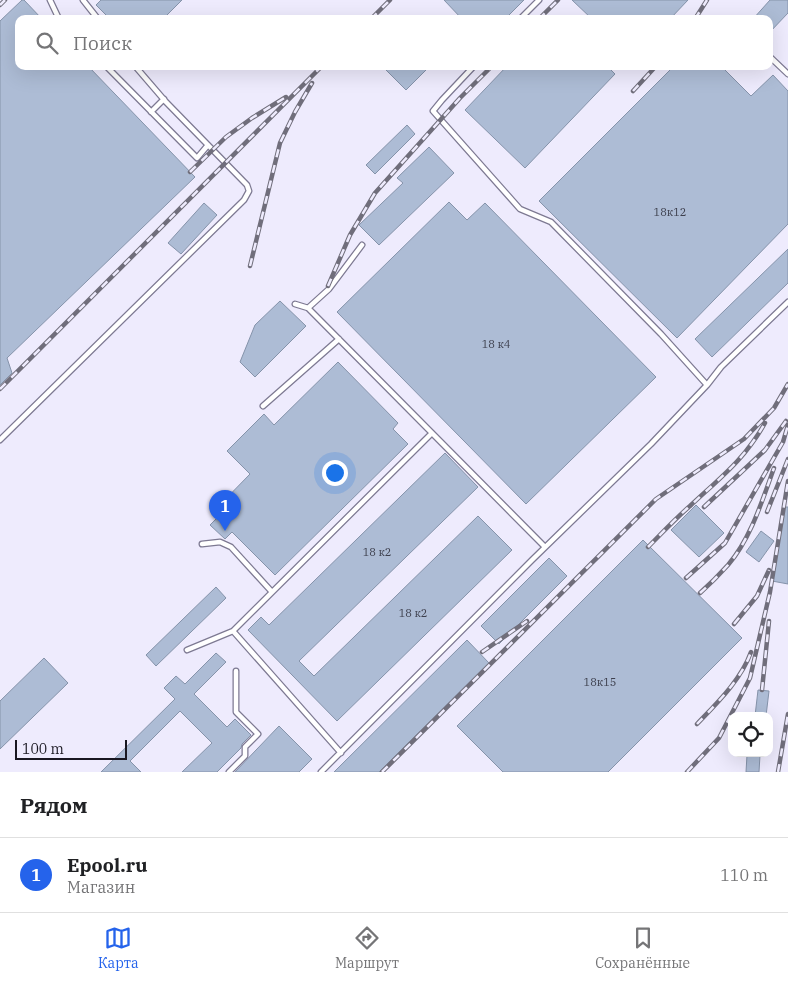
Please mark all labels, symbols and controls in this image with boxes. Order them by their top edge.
search box [15,15,773,70]
icon: search [33,29,61,57]
text: Поиск [73,31,132,55]
house number: 18к12 [654,205,686,219]
house number: 18 к4 [482,337,511,351]
your location [322,460,348,486]
pin: 1 [209,490,241,531]
house number: 18 к2 [363,545,391,559]
house number: 18 к2 [399,606,427,620]
house number: 18к15 [584,675,616,689]
map controls [728,712,773,757]
button: locate [728,712,773,757]
scale bar [15,737,128,760]
text: 100 m [22,740,64,758]
text: Рядом [20,791,88,819]
text: Epool.ru [67,853,148,877]
text: 1 [31,865,41,885]
text: 110 m [720,865,768,885]
text: Магазин [67,877,135,897]
tab: Карта [98,924,139,972]
tab: Маршрут [335,924,399,972]
tab: Сохранённые [595,924,690,972]

